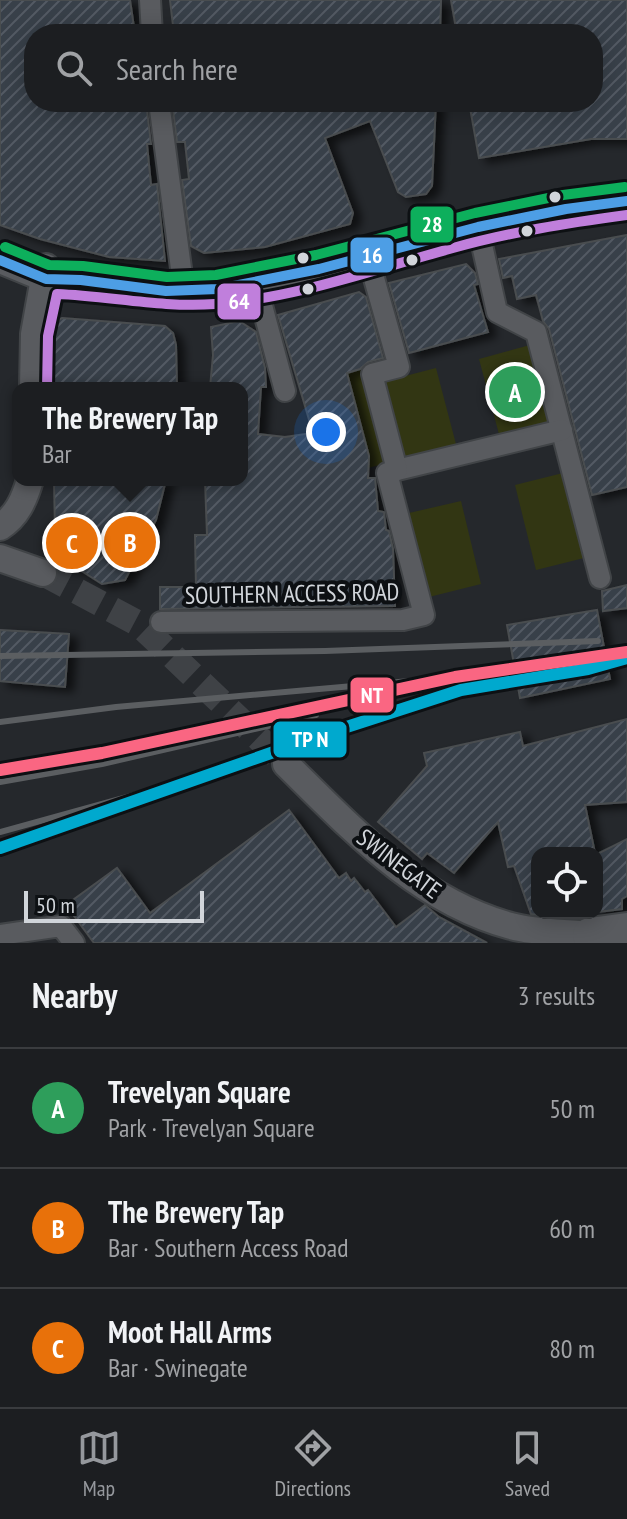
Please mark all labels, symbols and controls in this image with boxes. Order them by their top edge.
search box [24,24,603,112]
icon: search [52,46,96,90]
text: Search here [116,49,238,88]
unlabelled marker [547,189,563,205]
line badge: 28 [409,205,455,244]
text: 28 [421,210,443,238]
unlabelled marker [519,223,535,239]
line badge: 16 [349,236,395,274]
text: 16 [361,241,383,269]
unlabelled marker [295,250,311,266]
unlabelled marker [404,252,420,268]
unlabelled marker [300,281,316,297]
line badge: 64 [216,282,262,321]
text: 64 [228,287,250,315]
pin: A [489,362,541,422]
popup [12,382,248,486]
text: The Brewery Tap [42,398,218,437]
your location [306,412,346,452]
text: Bar [42,437,72,470]
pin: B [104,512,156,572]
pin: C [46,513,98,573]
street label: SOUTHERN ACCESS ROAD [185,576,399,611]
line badge: NT [349,676,395,714]
text: NT [361,681,384,709]
line badge: TP N [272,720,348,759]
text: TP N [292,725,328,753]
street label: SWINEGATE [351,822,448,905]
map controls [531,847,603,919]
button: locate [531,847,603,919]
scale bar [24,887,204,923]
text: 50 m [36,891,75,919]
text: Nearby [32,973,117,1017]
text: 3 results [518,979,595,1012]
text: Trevelyan Square [108,1072,291,1111]
text: A [51,1092,65,1125]
text: 50 m [549,1092,595,1125]
text: Park · Trevelyan Square [108,1111,315,1144]
text: The Brewery Tap [108,1192,284,1231]
text: B [52,1212,64,1245]
text: 60 m [549,1212,595,1245]
text: Bar · Southern Access Road [108,1231,348,1264]
text: Moot Hall Arms [108,1312,272,1351]
text: C [52,1332,64,1365]
text: 80 m [549,1332,595,1365]
text: Bar · Swinegate [108,1351,248,1384]
tab: Map [77,1426,121,1502]
tab: Directions [275,1426,351,1502]
tab: Saved [505,1426,550,1502]

